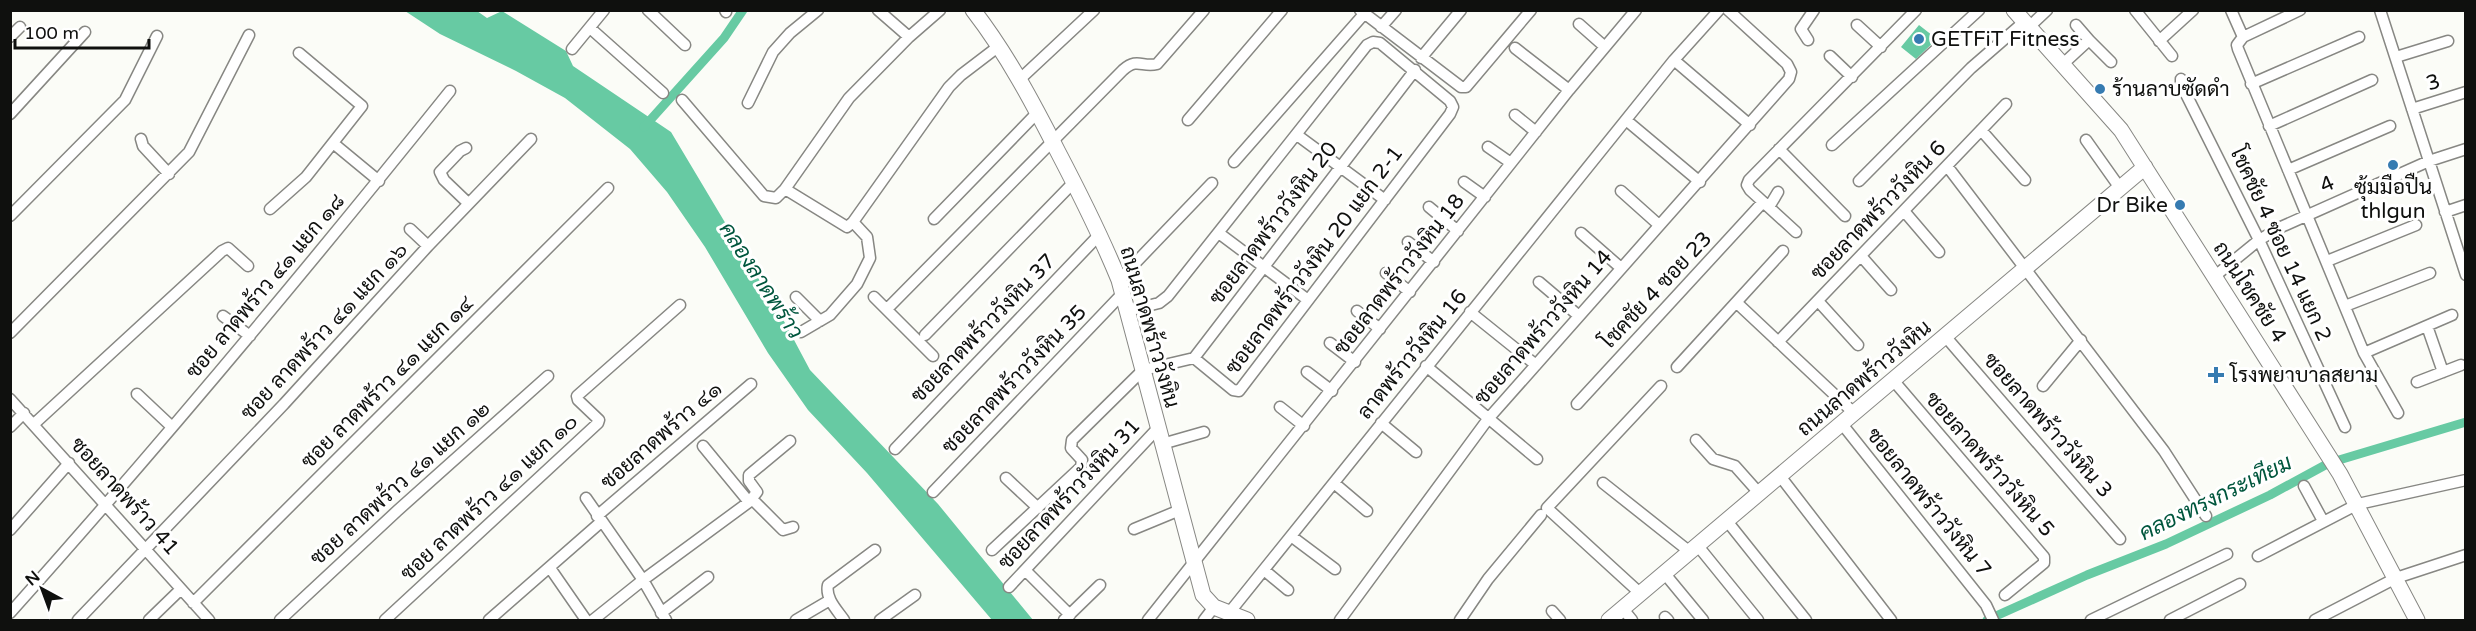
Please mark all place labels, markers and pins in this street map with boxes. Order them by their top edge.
place label: GETFiT Fitness [1931,27,2080,52]
marker: GETFiT Fitness [1912,32,1926,46]
place label: ร้านลาบซัดดำ [2112,77,2230,102]
marker: ร้านลาบซัดดำ [2093,82,2107,96]
marker: ซุ้มมือปืน thlgun [2386,158,2400,172]
place label: ซุ้มมือปืน thlgun [2354,172,2432,224]
place label: Dr Bike [2096,193,2168,218]
marker: Dr Bike [2173,198,2187,212]
place label: โรงพยาบาลสยาม [2229,362,2378,388]
marker: โรงพยาบาลสยาม [2207,366,2225,384]

